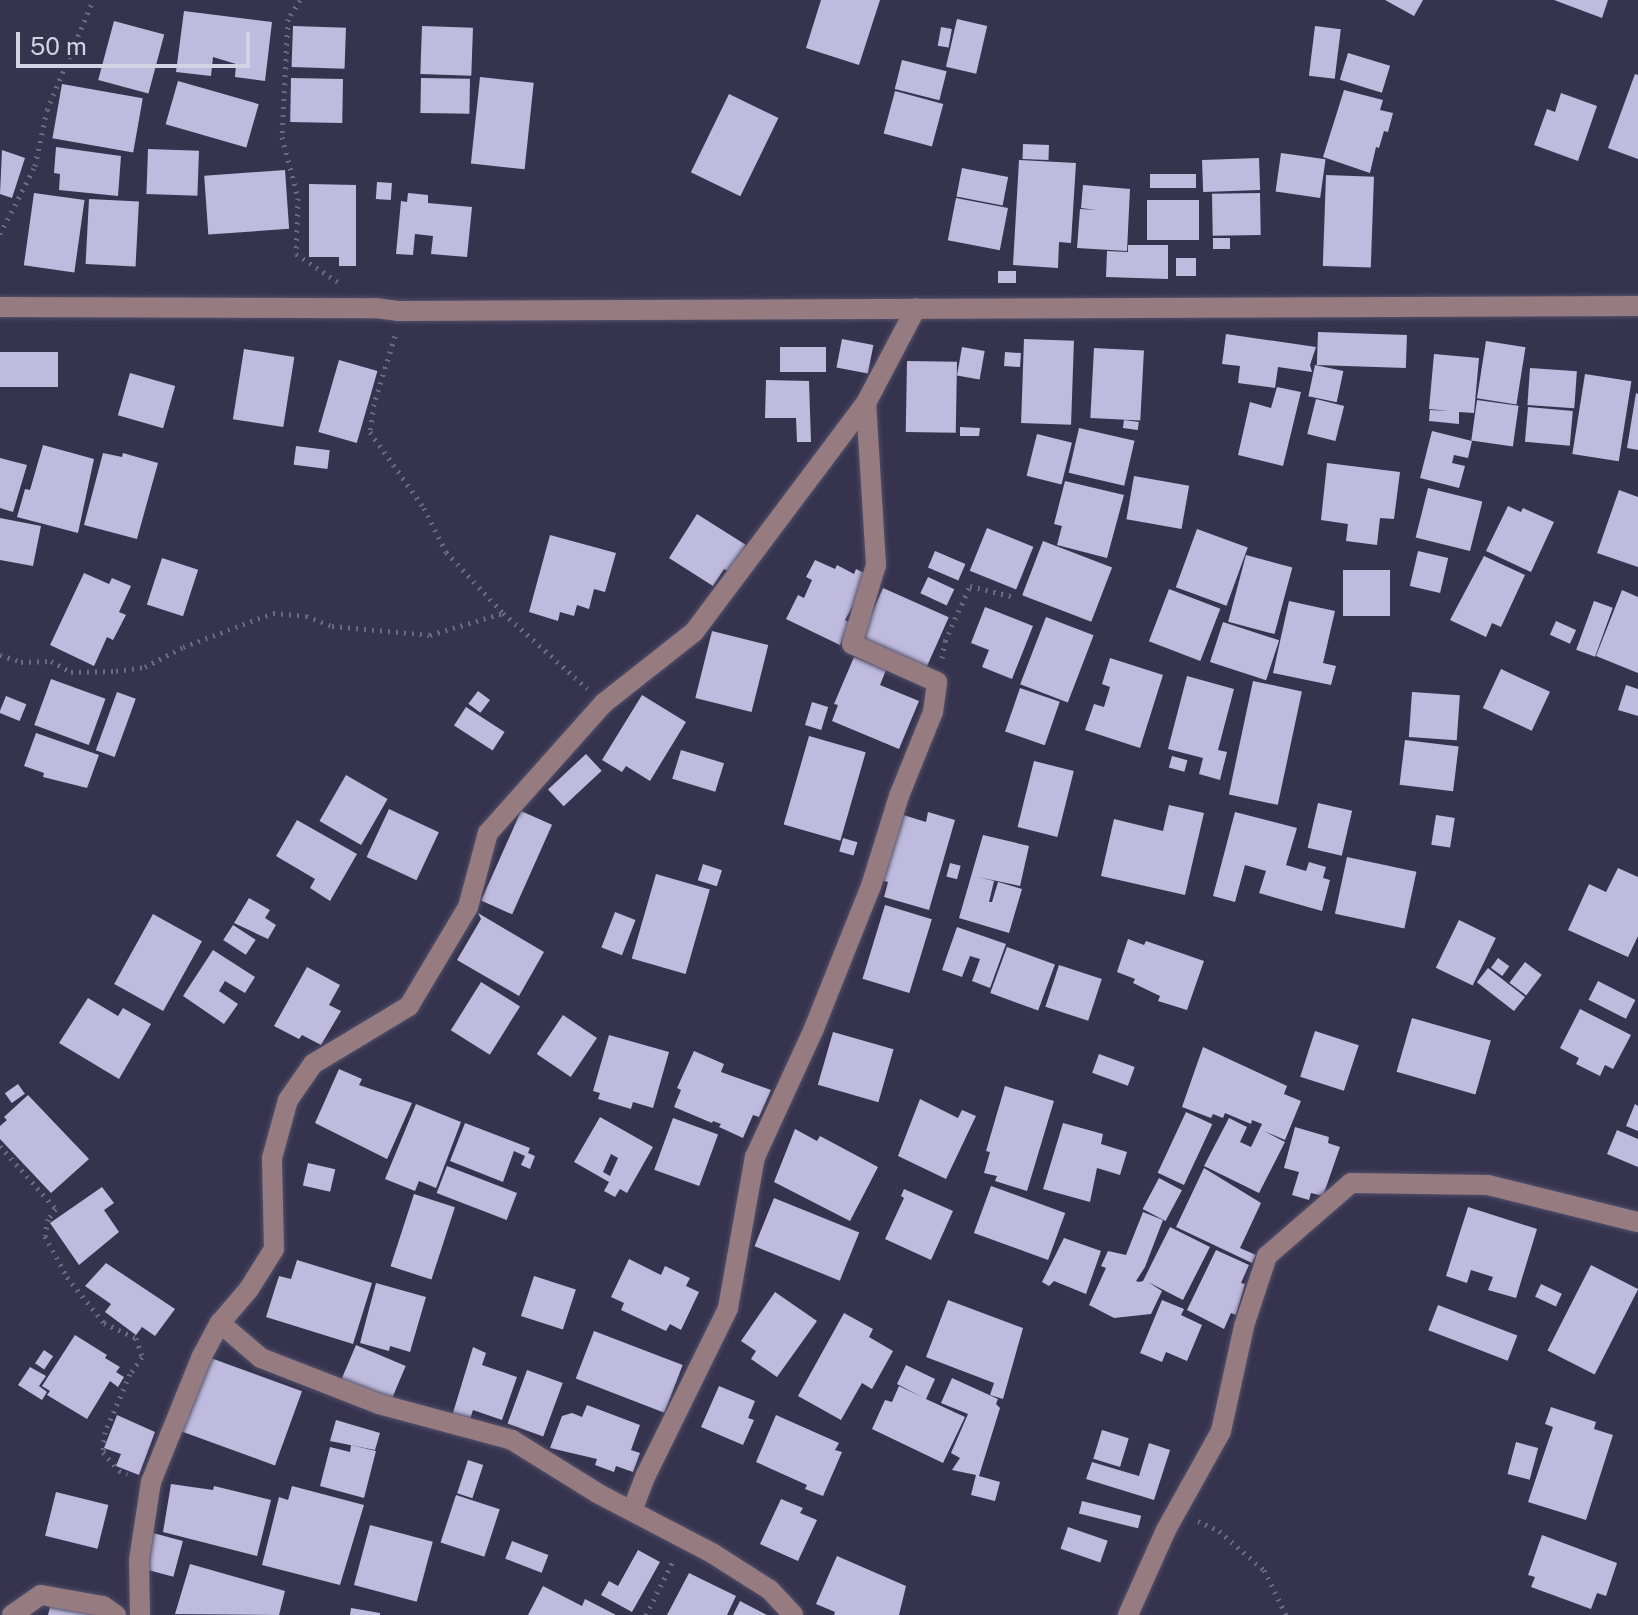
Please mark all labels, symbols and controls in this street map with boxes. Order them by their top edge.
scale bar [20,16,254,66]
text: 50 m [30,32,87,60]

